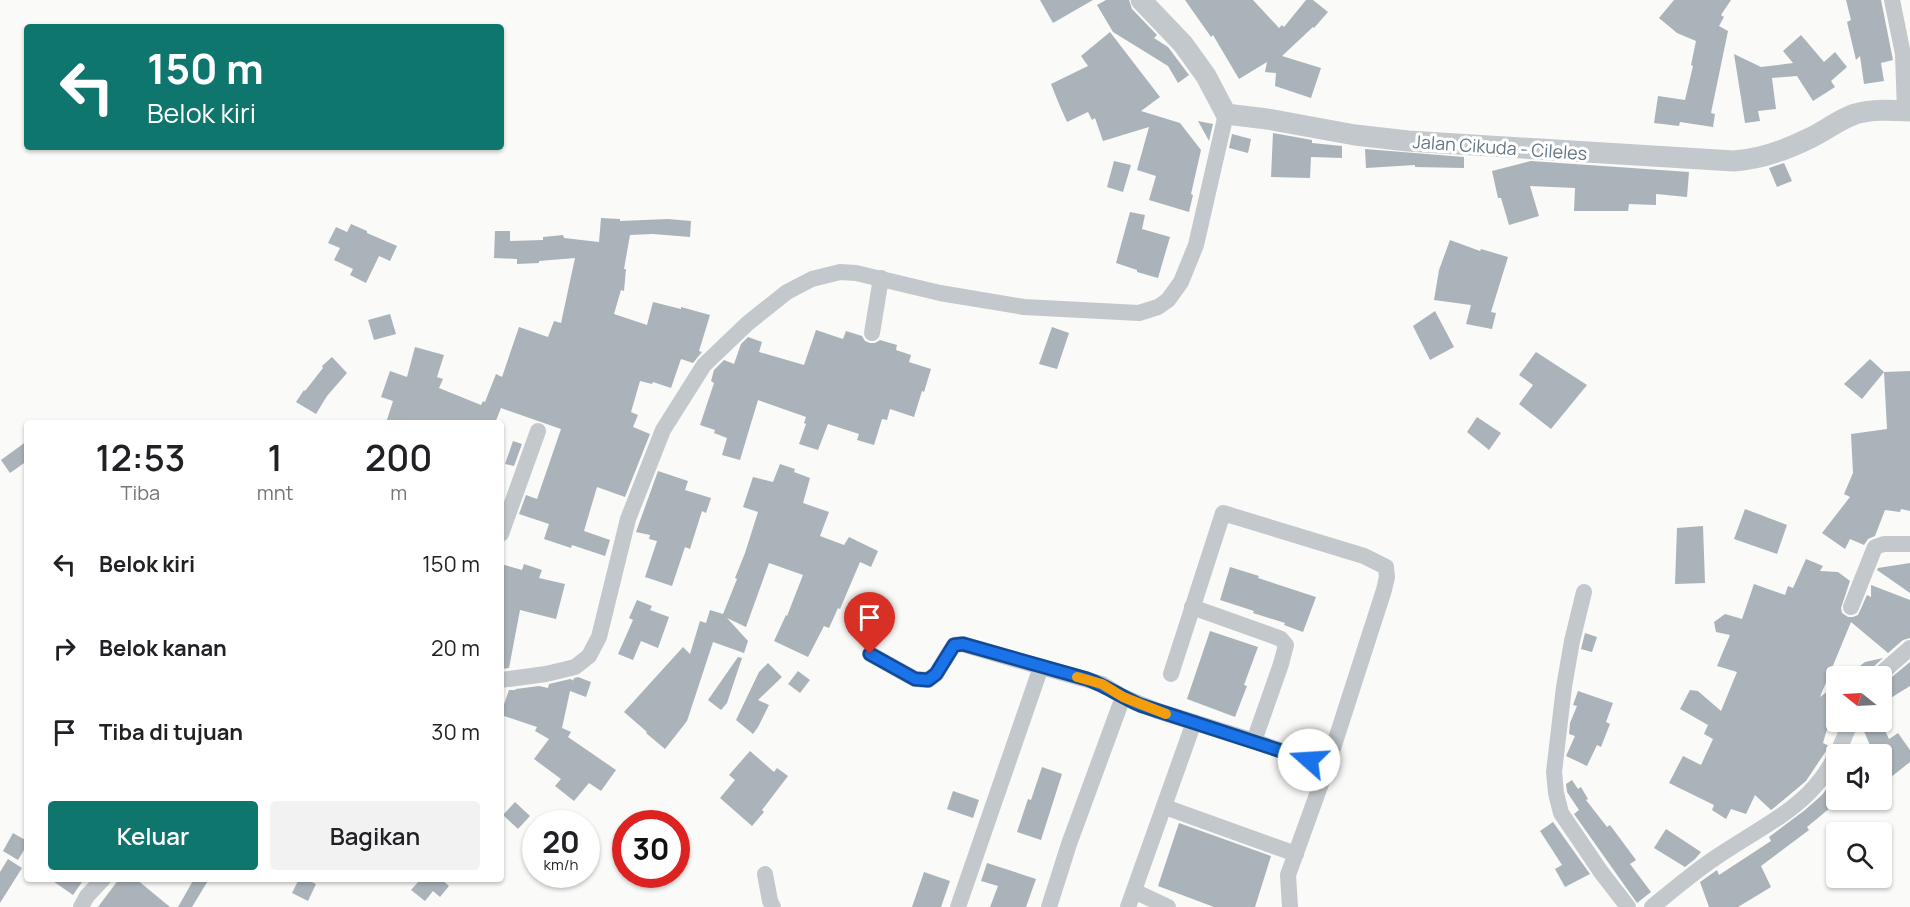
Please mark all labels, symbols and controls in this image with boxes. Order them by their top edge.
text: 150 m [147,39,264,97]
icon: left [48,48,126,126]
text: Belok kiri [147,94,256,131]
street label: Jalan Cikuda - Cileles [1412,129,1588,165]
text: 12:53 [96,433,185,482]
text: 1 [268,433,283,482]
text: 200 [365,433,432,482]
text: Tiba [121,479,160,506]
text: mnt [257,479,294,506]
text: m [390,479,407,506]
icon: left [48,548,81,581]
text: Belok kiri [99,549,195,579]
text: 150 m [422,549,480,579]
pin [844,592,895,654]
icon: arrive [853,601,886,634]
icon: right [48,632,81,665]
text: Belok kanan [99,633,227,663]
text: 20 m [431,633,480,663]
north arrow [1826,666,1892,732]
map controls [1826,666,1892,888]
icon: arrive [48,716,81,749]
text: Tiba di tujuan [99,717,243,747]
text: 30 m [431,717,480,747]
position arrow [1277,728,1341,792]
button: sound [1826,744,1892,810]
button: Keluar [48,801,258,870]
button: Bagikan [270,801,480,870]
speed limit sign: 30 [612,810,690,888]
text: 20 [542,821,580,862]
button: search [1826,822,1892,888]
text: km/h [544,854,578,875]

